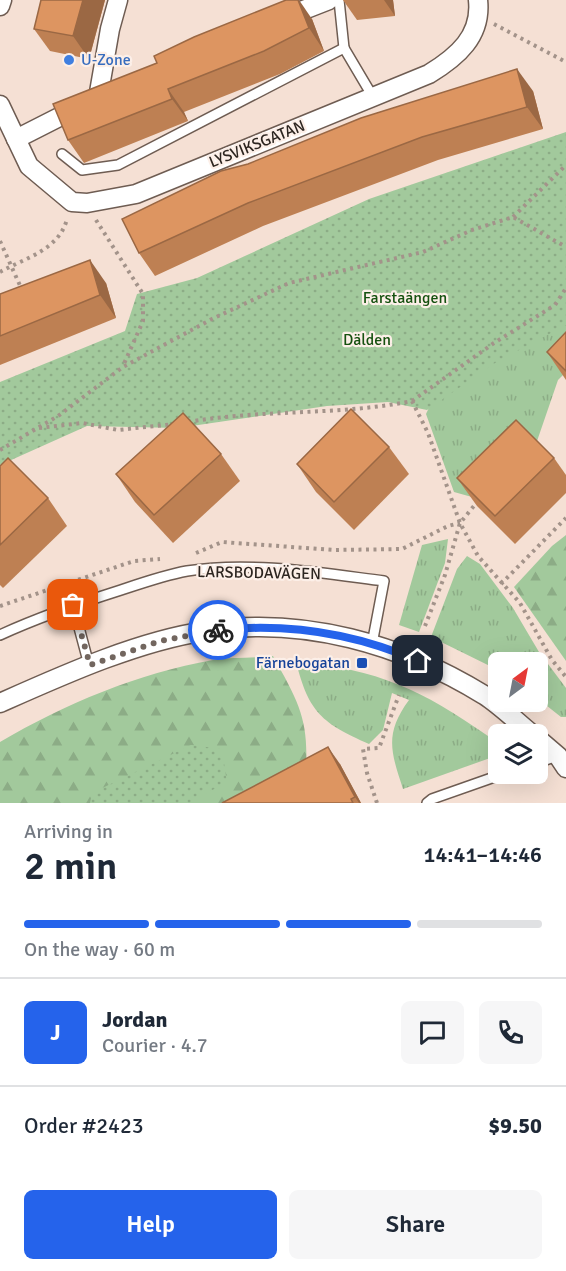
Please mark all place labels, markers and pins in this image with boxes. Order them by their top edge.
place label: U-Zone [81,50,131,70]
marker: U-Zone [62,53,76,67]
pin [47,579,98,630]
pin [392,635,443,686]
place label: Färnebogatan [256,653,350,673]
marker: Färnebogatan [355,656,369,670]

